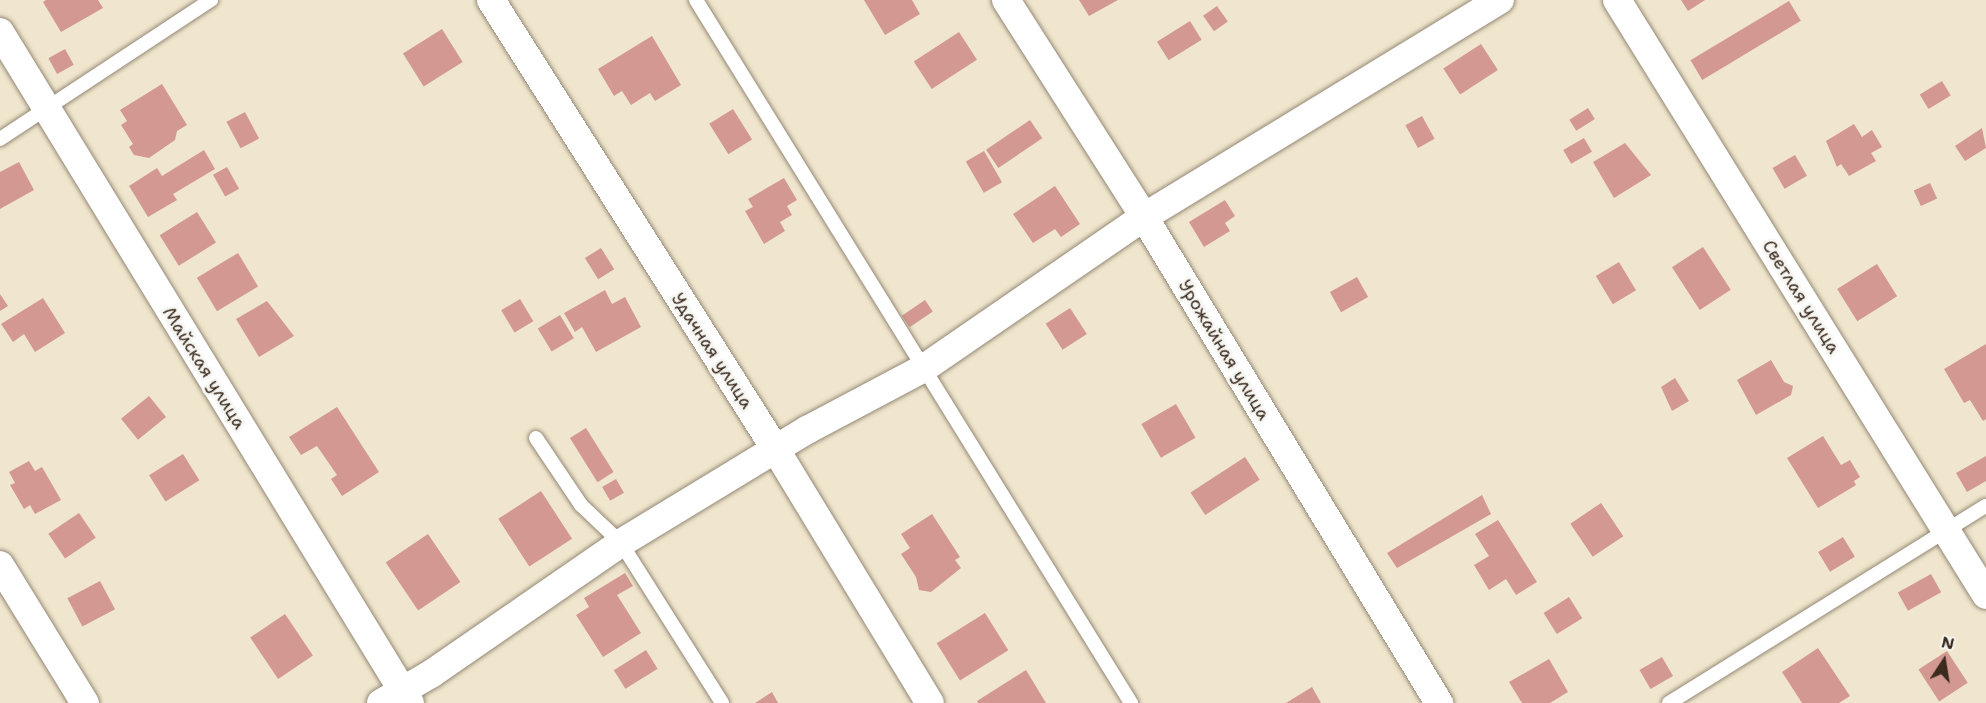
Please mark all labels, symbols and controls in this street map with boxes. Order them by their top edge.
street label: Светлая улица [1757,236,1845,358]
street label: Урожайная улица [1174,276,1274,424]
street label: Удачная улица [667,289,757,413]
street label: Майская улица [158,303,250,433]
north arrow [1914,631,1974,691]
text: N [1939,631,1956,654]

